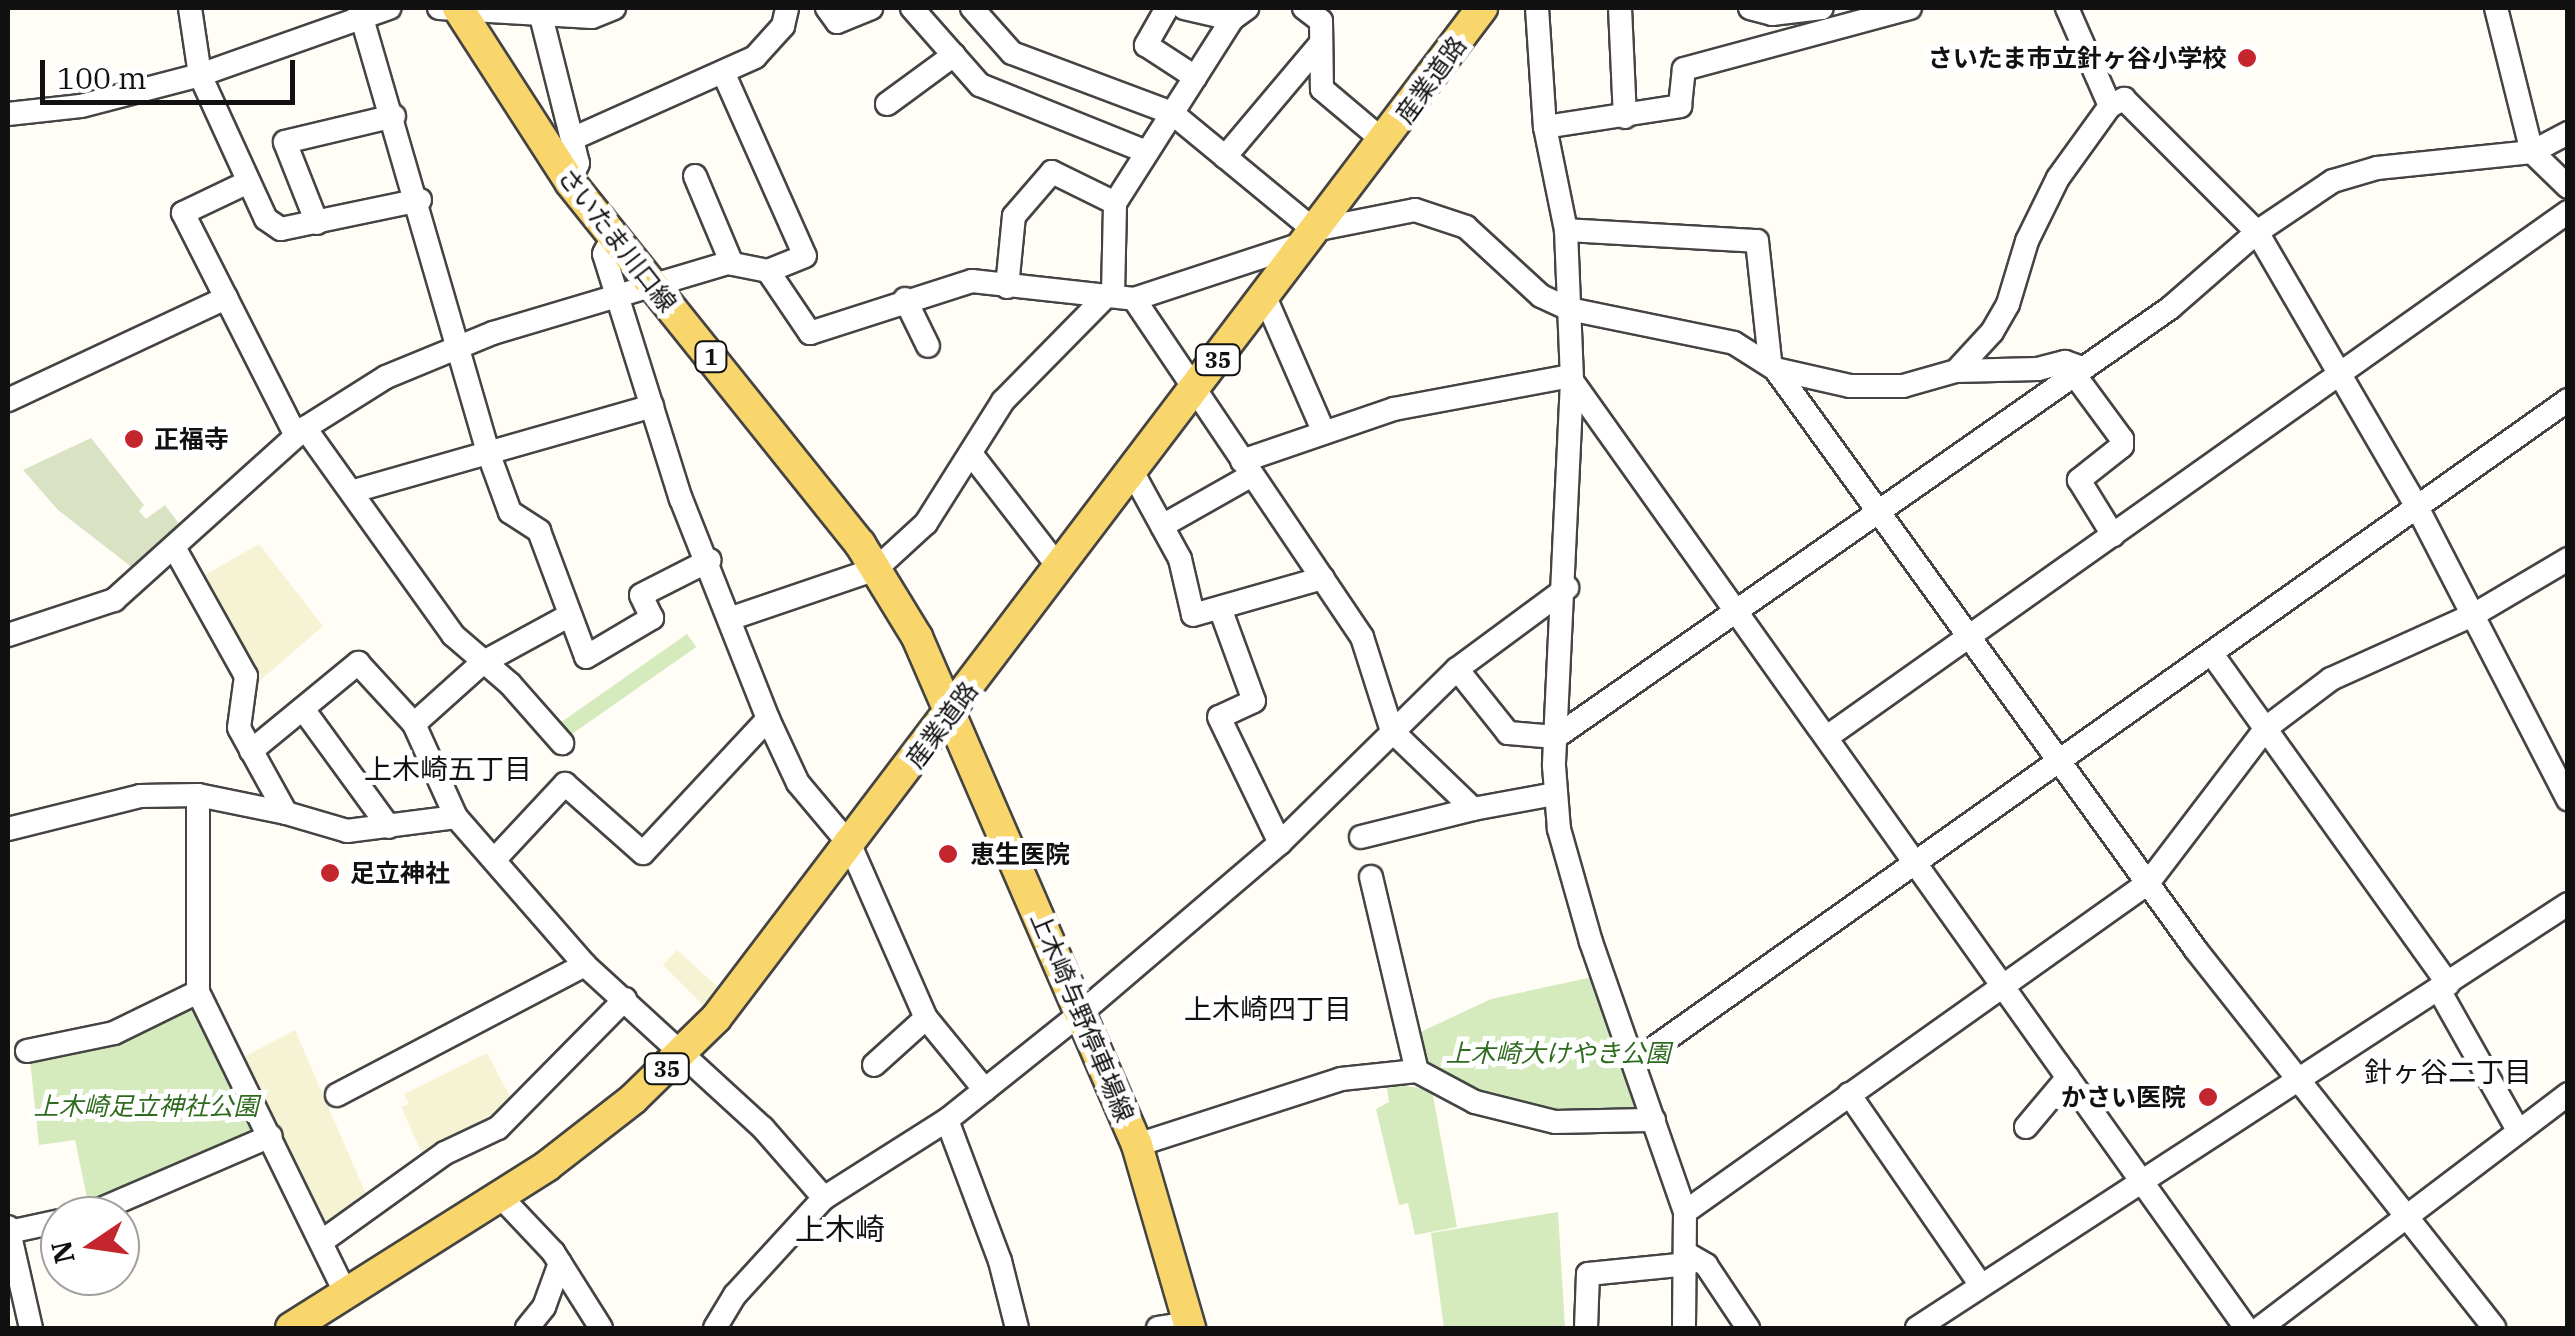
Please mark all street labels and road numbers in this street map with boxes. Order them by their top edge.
street label: 産業道路 [1389,31,1473,129]
street label: さいたま川口線 [551,162,683,318]
road number: 1 [694,340,728,374]
road number: 35 [1193,343,1243,377]
street label: 産業道路 [900,676,984,774]
street label: 上木崎与野停車場線 [1024,908,1140,1126]
road number: 35 [642,1052,692,1086]

